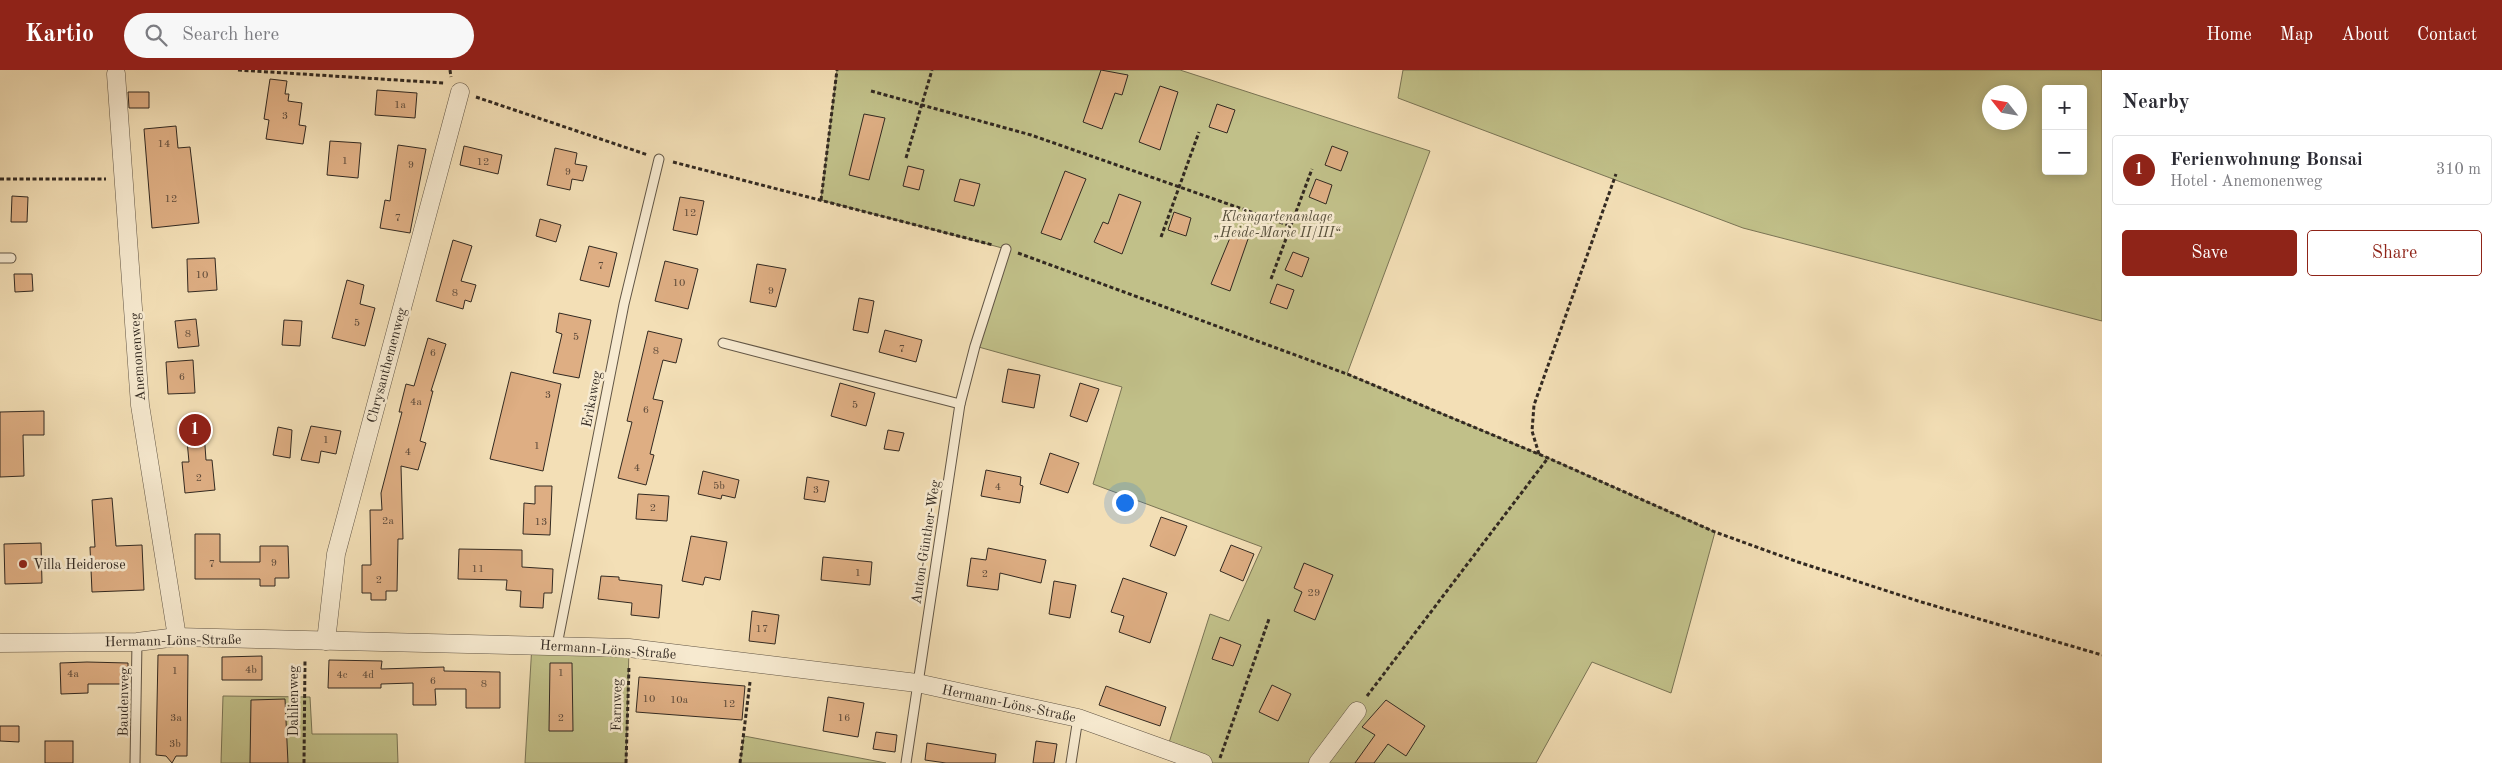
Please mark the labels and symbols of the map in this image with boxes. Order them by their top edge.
north arrow [1982,85,2027,130]
house number: 1a [394,100,406,111]
house number: 3 [282,111,288,122]
house number: 14 [158,139,170,150]
house number: 1 [342,156,348,167]
house number: 12 [477,157,489,168]
house number: 9 [408,160,414,171]
house number: 9 [565,167,571,178]
house number: 12 [165,194,177,205]
house number: 12 [684,208,696,219]
park label: Kleingartenanlage „Heide-Marie II/III“ [1214,210,1341,240]
house number: 7 [395,213,401,224]
house number: 7 [598,261,604,272]
house number: 10 [196,270,208,281]
house number: 10 [673,278,685,289]
house number: 9 [768,286,774,297]
house number: 8 [452,288,458,299]
street label: Chrysanthemenweg [365,306,409,425]
street label: Anemonenweg [128,312,148,402]
house number: 5 [354,318,360,329]
house number: 8 [185,329,191,340]
house number: 5 [573,332,579,343]
house number: 7 [899,344,905,355]
house number: 8 [653,346,659,357]
house number: 6 [430,348,436,359]
street label: Erikaweg [580,369,604,429]
house number: 6 [179,372,185,383]
house number: 3 [545,390,551,401]
house number: 4a [410,397,422,408]
house number: 5 [852,400,858,411]
house number: 6 [643,405,649,416]
pin: 1 [179,411,211,449]
house number: 1 [323,435,329,446]
house number: 1 [534,441,540,452]
house number: 4 [405,447,411,458]
house number: 4 [634,463,640,474]
house number: 2 [196,473,202,484]
street label: Anton-Günther-Weg [909,479,943,605]
house number: 5b [713,481,725,492]
house number: 4 [995,482,1001,493]
house number: 3 [813,485,819,496]
your location [1112,490,1138,516]
house number: 2 [650,503,656,514]
house number: 2a [382,516,394,527]
house number: 13 [535,517,547,528]
marker: Villa Heiderose [17,558,29,570]
place label: Villa Heiderose [33,558,126,572]
house number: 9 [271,558,277,569]
house number: 7 [209,559,215,570]
house number: 11 [472,564,484,575]
house number: 1 [855,568,861,579]
house number: 2 [982,569,988,580]
house number: 2 [376,575,382,586]
house number: 29 [1308,588,1320,599]
house number: 17 [756,624,768,635]
street label: Hermann-Löns-Straße [105,633,241,649]
street label: Hermann-Löns-Straße [539,638,677,662]
house number: 4b [245,665,257,676]
street label: Dahlienweg [287,665,301,737]
house number: 1 [172,666,178,677]
street label: Baudenweg [116,667,132,737]
house number: 1 [558,668,564,679]
house number: 4a [67,669,79,680]
house number: 4c [336,670,348,681]
house number: 4d [362,670,374,681]
house number: 6 [430,676,436,687]
street label: Farnweg [610,678,624,732]
house number: 8 [481,679,487,690]
street label: Hermann-Löns-Straße [940,683,1077,725]
house number: 10 [643,694,655,705]
house number: 10a [670,695,689,706]
house number: 12 [723,699,735,710]
house number: 3a [170,713,182,724]
house number: 2 [558,713,564,724]
house number: 16 [838,713,850,724]
house number: 3b [169,739,181,750]

